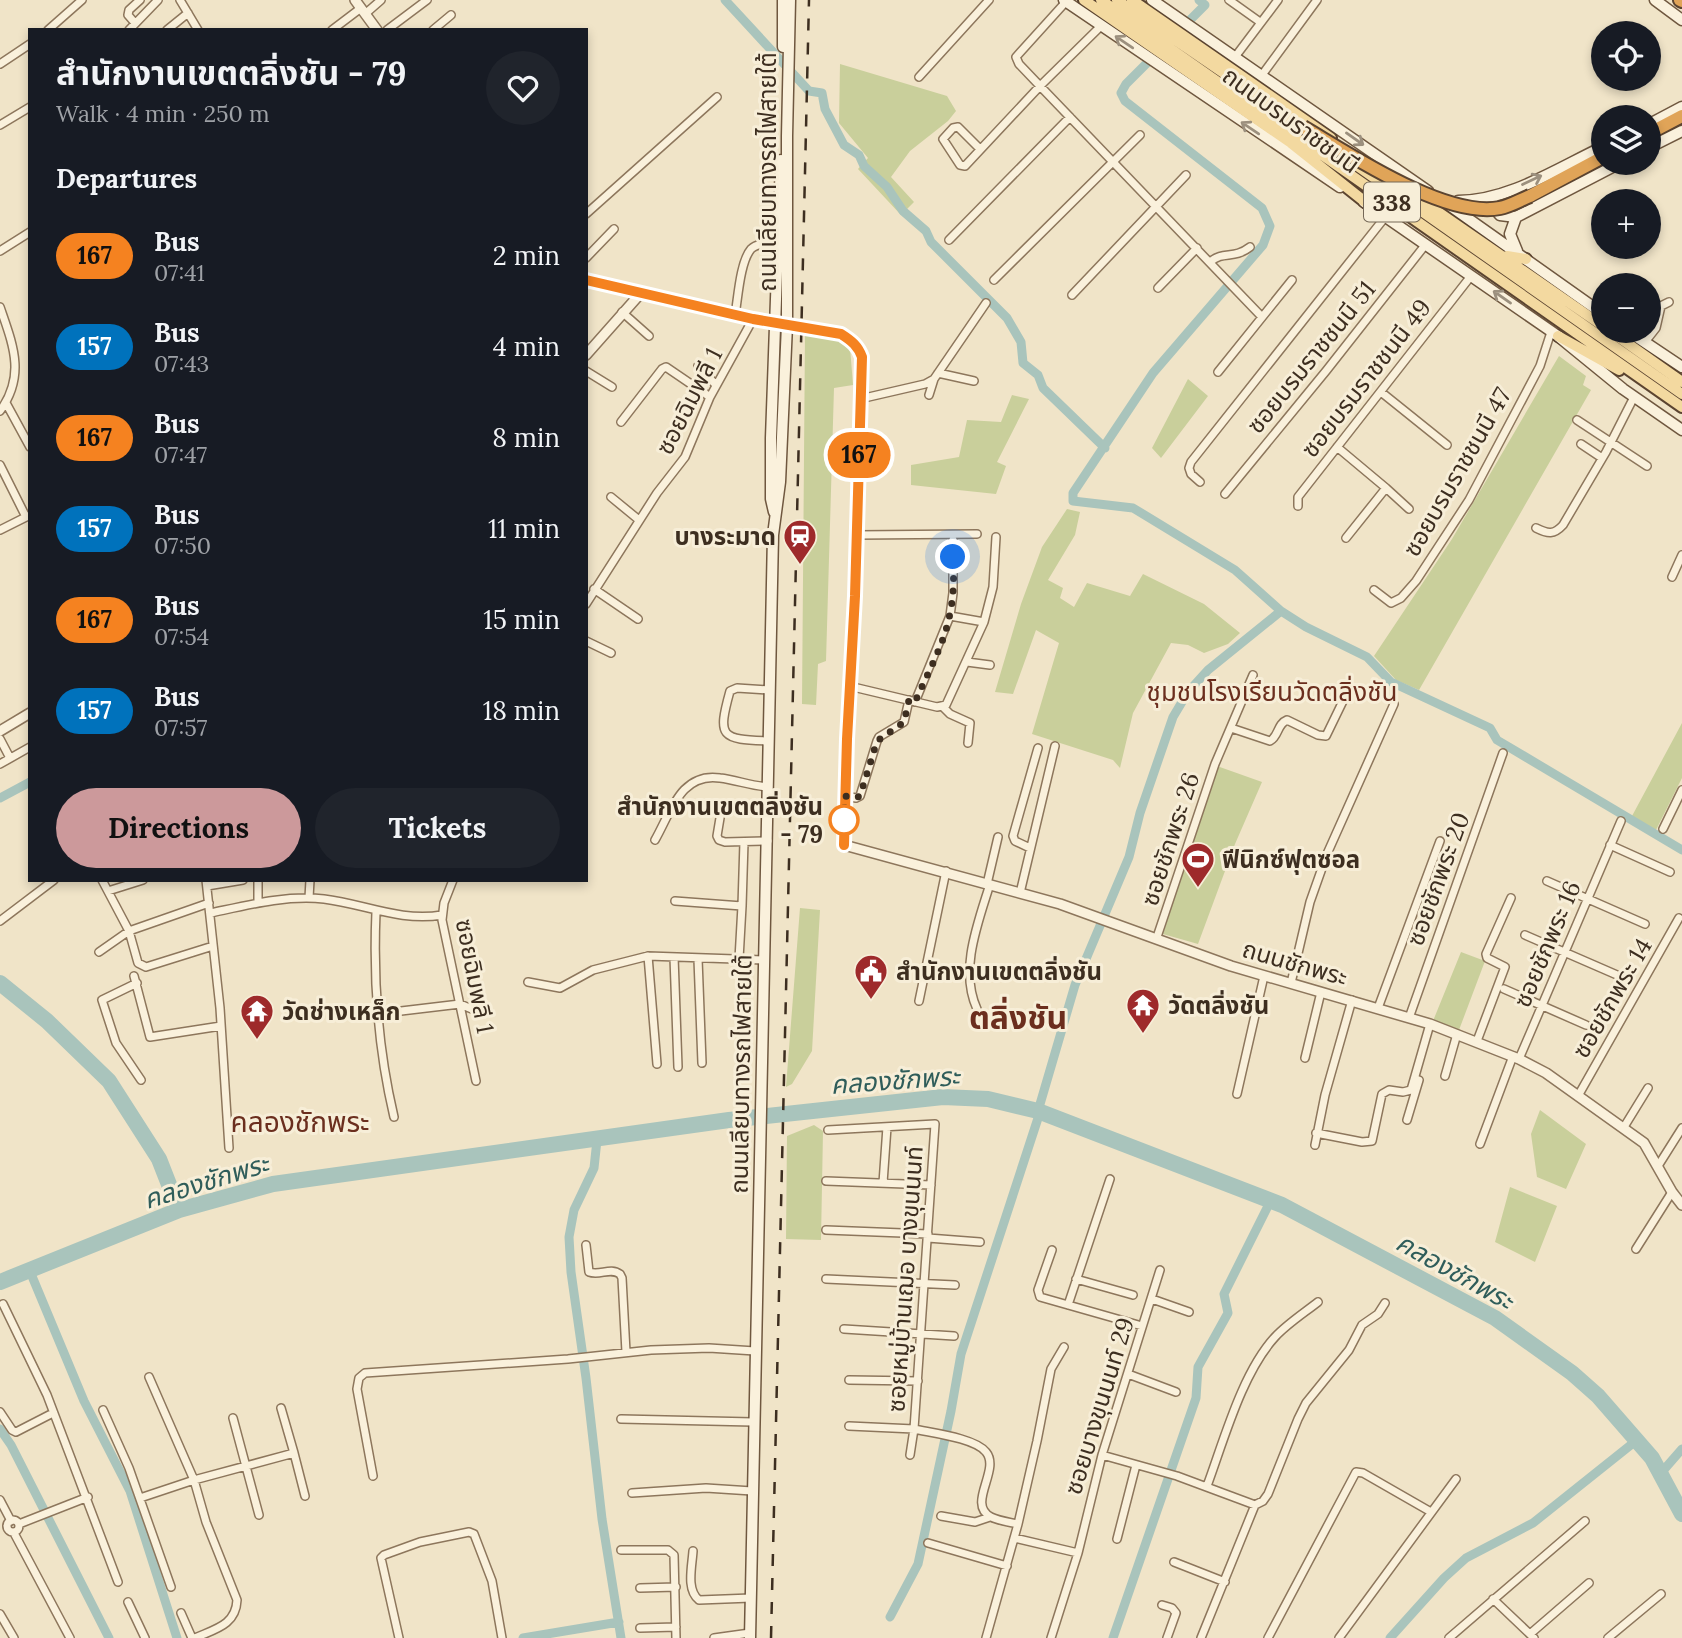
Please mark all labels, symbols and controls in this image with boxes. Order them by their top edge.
map controls [1591,21,1661,343]
button: locate [1591,21,1661,91]
one-way arrow [1114,35,1134,49]
button: heart [486,51,560,125]
text: สำนักงานเขตตลิ่งชัน - 79 [56,52,407,94]
street label: ถนนเลียบทางรถไฟสายใต้ [752,52,783,292]
street label: ถนนบรมราชชนนี [1216,60,1366,180]
text: Walk · 4 min · 250 m [56,99,269,128]
button: layers [1591,105,1661,175]
one-way arrow [1241,121,1260,135]
one-way arrow [1345,132,1364,146]
text: Departures [56,162,197,195]
one-way arrow [1521,173,1542,186]
road number: 338 [1364,182,1420,222]
button: + [1591,189,1661,259]
text: Bus [154,225,200,258]
text: 2 min [493,239,560,272]
text: 167 [77,240,112,271]
text: 07:41 [154,258,205,287]
button: − [1591,273,1661,343]
street label: ซอยบรมราชชนนี 51 [1240,274,1382,440]
one-way arrow [1493,290,1512,304]
street label: ซอยบรมราชชนนี 49 [1294,292,1438,464]
text: Bus [154,316,200,349]
text: 4 min [493,330,560,363]
text: 157 [78,331,111,362]
street label: ซอยฉิมพลี 1 [649,342,729,460]
text: 07:43 [154,349,209,378]
street label: ซอยบรมราชชนนี 47 [1396,382,1518,562]
text: Bus [154,407,200,440]
text: 8 min [492,421,560,454]
text: 167 [77,422,112,453]
line badge: 167 [819,432,899,478]
text: 167 [842,439,876,470]
text: 07:47 [154,440,207,469]
text: Bus [154,498,200,531]
text: 11 min [488,512,560,545]
text: 157 [78,513,111,544]
station icon: บางระมาด [781,517,819,566]
place label: บางระมาด [674,521,776,552]
text: 07:50 [154,531,211,560]
your location [935,539,970,574]
text: Bus [154,589,200,622]
text: 15 min [483,603,560,636]
text: 167 [77,604,112,635]
text: 07:54 [154,622,209,651]
district label: ชุมชนโรงเรียนวัดตลิ่งชัน [1147,675,1397,708]
text: Bus [154,680,200,713]
text: 18 min [483,694,560,727]
text: 157 [78,695,111,726]
text: 07:57 [154,713,207,742]
street label: ซอยชักพระ 26 [1134,768,1206,910]
button: Directions [56,788,301,868]
button: Tickets [315,788,560,868]
place label: สำนักงานเขตตลิ่งชัน - 79 [617,791,823,850]
marker: สำนักงานเขตตลิ่งชัน - 79 [829,805,859,835]
street label: ซอยชักพระ 20 [1400,808,1476,950]
sports icon: ฟีนิกซ์ฟุตซอล [1179,840,1217,889]
place label: ฟีนิกซ์ฟุตซอล [1222,844,1360,875]
street label: ซอยชักพระ 16 [1506,876,1588,1012]
street label: ซอยฉิมพลี 1 [449,916,501,1036]
street label: ซอยชักพระ 14 [1565,932,1659,1064]
street label: ถนนชักพระ [1239,933,1351,993]
public building icon: สำนักงานเขตตลิ่งชัน [852,952,890,1001]
street label: ถนนเลียบทางรถไฟสายใต้ [723,954,759,1194]
place label: สำนักงานเขตตลิ่งชัน [896,956,1102,987]
temple icon: วัดตลิ่งชัน [1124,986,1162,1035]
place label: วัดตลิ่งชัน [1168,990,1269,1021]
temple icon: วัดช่างเหล็ก [238,992,276,1041]
place label: วัดช่างเหล็ก [282,996,401,1027]
district label: ตลิ่งชัน [969,996,1067,1038]
water label: คลองชักพระ [829,1059,963,1101]
district label: คลองชักพระ [230,1104,370,1140]
street label: ซอยหมู่บ้านเฌอ บางขุนนนท์ [880,1145,930,1413]
water label: คลองชักพระ [139,1146,275,1216]
water label: คลองชักพระ [1391,1225,1521,1318]
street label: ซอยบางขุนนนท์ 29 [1057,1314,1141,1498]

